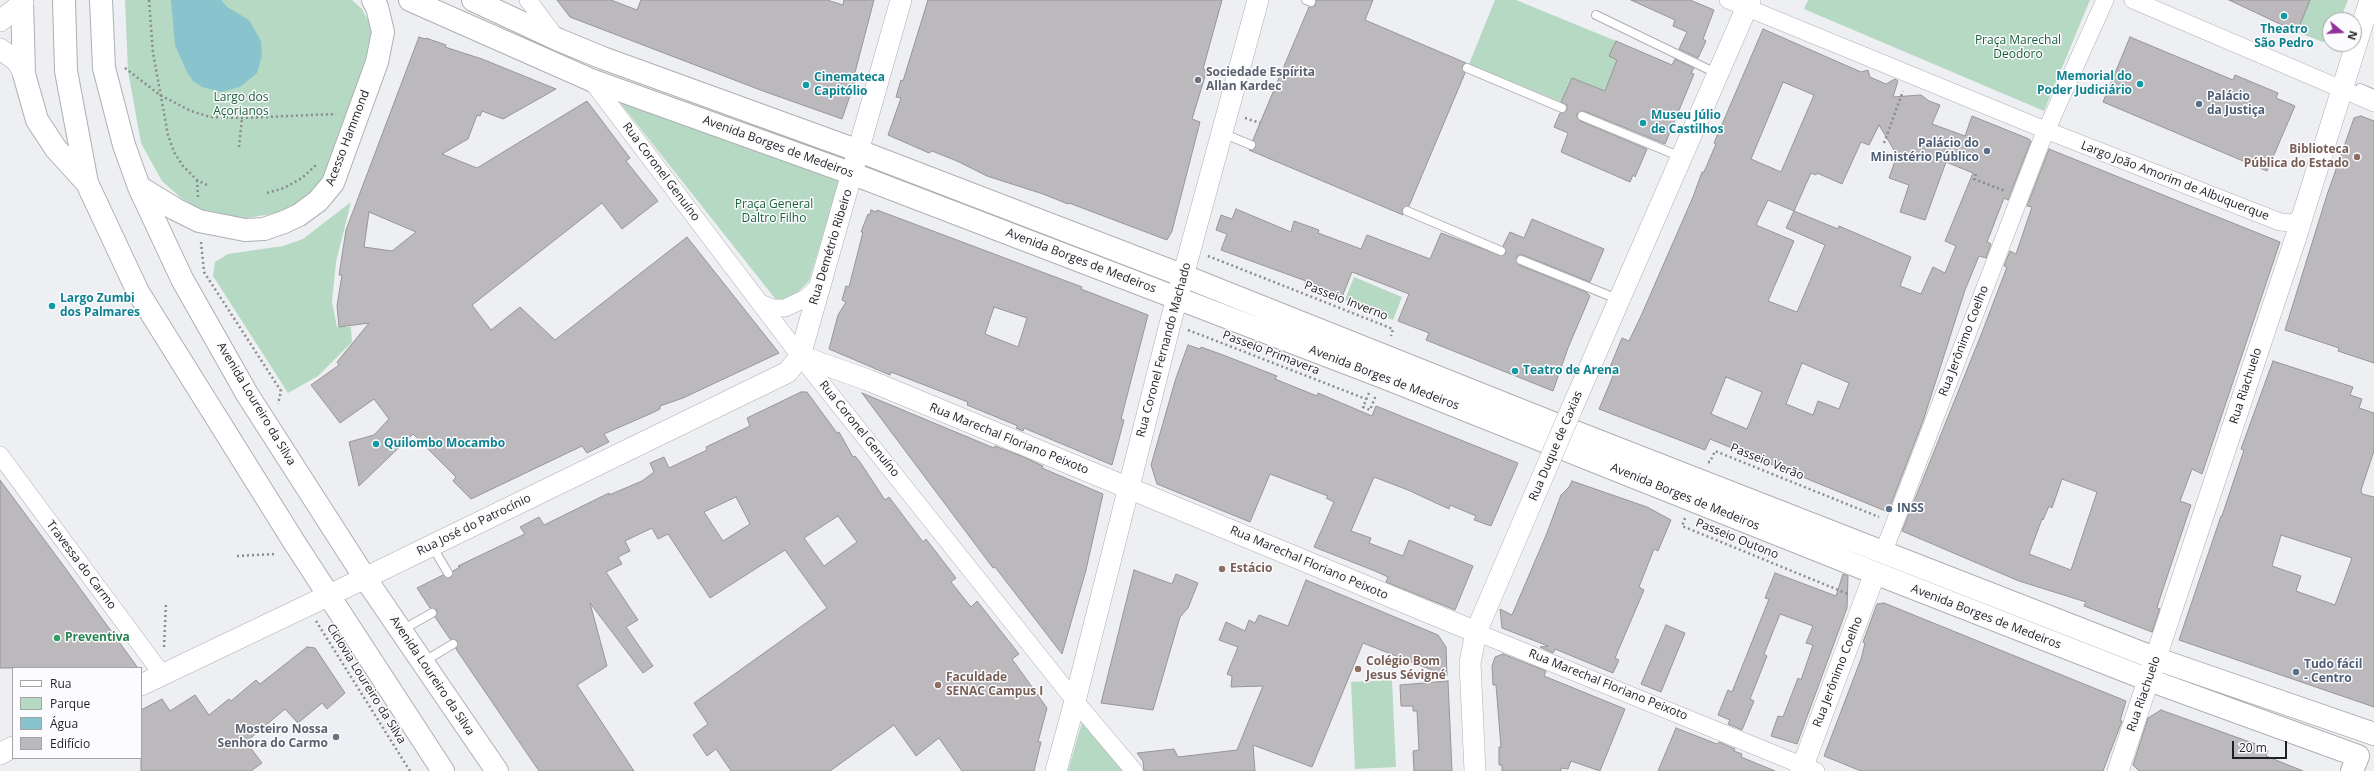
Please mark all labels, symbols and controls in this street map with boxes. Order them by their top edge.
marker: Theatro São Pedro [2279,11,2289,21]
north arrow [2322,12,2362,52]
place label: Theatro São Pedro [2254,23,2314,51]
text: N [2344,29,2361,42]
park label: Praça Marechal Deodoro [1975,34,2061,62]
place label: Sociedade Espírita Allan Kardec [1206,66,1315,94]
place label: Memorial do Poder Judiciário [2037,70,2132,98]
place label: Cinemateca Capitólio [814,71,885,99]
marker: Sociedade Espírita Allan Kardec [1193,75,1203,85]
marker: Memorial do Poder Judiciário [2135,79,2145,89]
marker: Cinemateca Capitólio [801,80,811,90]
street label: Acesso Hammond [323,88,373,188]
place label: Palácio da Justiça [2207,90,2265,118]
park label: Largo dos Açorianos [213,91,269,119]
marker: Palácio da Justiça [2194,99,2204,109]
place label: Museu Júlio de Castilhos [1651,109,1723,137]
street label: Avenida Borges de Medeiros [701,113,855,181]
marker: Museu Júlio de Castilhos [1638,118,1648,128]
street label: Rua Coronel Genuíno [619,120,703,224]
place label: Palácio do Ministério Público [1871,137,1979,165]
street label: Largo João Amorim de Albuquerque [2079,138,2271,224]
place label: Biblioteca Pública do Estado [2244,143,2349,171]
marker: Palácio do Ministério Público [1982,146,1992,156]
marker: Biblioteca Pública do Estado [2352,152,2362,162]
street label: Rua Demétrio Ribeiro [807,187,855,307]
park label: Praça General Daltro Filho [735,198,813,226]
street label: Avenida Borges de Medeiros [1004,226,1158,296]
street label: Rua Coronel Fernando Machado [1134,261,1194,439]
street label: Passeio Inverno [1302,278,1390,324]
street label: Rua Jerônimo Coelho [1936,284,1992,398]
place label: Largo Zumbi dos Palmares [60,292,140,320]
marker: Largo Zumbi dos Palmares [47,301,57,311]
street label: Passeio Primavera [1220,328,1322,378]
street label: Avenida Loureiro da Silva [214,340,298,468]
street label: Avenida Borges de Medeiros [1307,343,1461,413]
street label: Rua Riachuelo [2227,346,2265,426]
place label: Teatro de Arena [1523,364,1619,378]
marker: Teatro de Arena [1510,366,1520,376]
street label: Rua Coronel Genuíno [816,378,902,480]
street label: Rua Duque de Caxias [1526,389,1586,503]
street label: Rua Marechal Floriano Peixoto [927,400,1091,478]
place label: Quilombo Mocambo [384,437,505,451]
marker: Quilombo Mocambo [371,439,381,449]
street label: Passeio Verão [1728,441,1806,483]
street label: Avenida Borges de Medeiros [1608,460,1762,534]
street label: Rua José do Patrocínio [415,491,533,559]
place label: INSS [1897,502,1924,516]
marker: INSS [1884,504,1894,514]
street label: Passeio Outono [1693,516,1781,562]
street label: Travessa do Carmo [43,518,119,612]
street label: Rua Marechal Floriano Peixoto [1228,523,1390,603]
place label: Estácio [1230,562,1272,576]
marker: Estácio [1217,564,1227,574]
street label: Avenida Borges de Medeiros [1909,582,2063,652]
street label: Avenida Loureiro da Silva [387,614,477,738]
street label: Rua Jerônimo Coelho [1810,615,1866,729]
street label: Ciclovia Loureiro da Silva [323,621,409,747]
place label: Preventiva [65,631,130,645]
marker: Preventiva [52,633,62,643]
street label: Rua Marechal Floriano Peixoto [1526,646,1690,724]
street label: Rua Riachuelo [2124,654,2164,734]
place label: Colégio Bom Jesus Sévigné [1366,655,1446,683]
place label: Tudo fácil - Centro [2304,658,2362,686]
marker: Colégio Bom Jesus Sévigné [1353,664,1363,674]
legend [12,667,142,759]
marker: Tudo fácil - Centro [2291,667,2301,677]
place label: Faculdade SENAC Campus I [946,671,1043,699]
text: Rua [50,675,71,692]
marker: Faculdade SENAC Campus I [933,680,943,690]
text: Parque [50,695,90,712]
text: Água [50,715,78,732]
place label: Mosteiro Nossa Senhora do Carmo [218,723,328,751]
marker: Mosteiro Nossa Senhora do Carmo [331,732,341,742]
scale bar [2234,733,2289,759]
text: Edifício [50,735,90,752]
text: 20 m [2239,739,2267,756]

